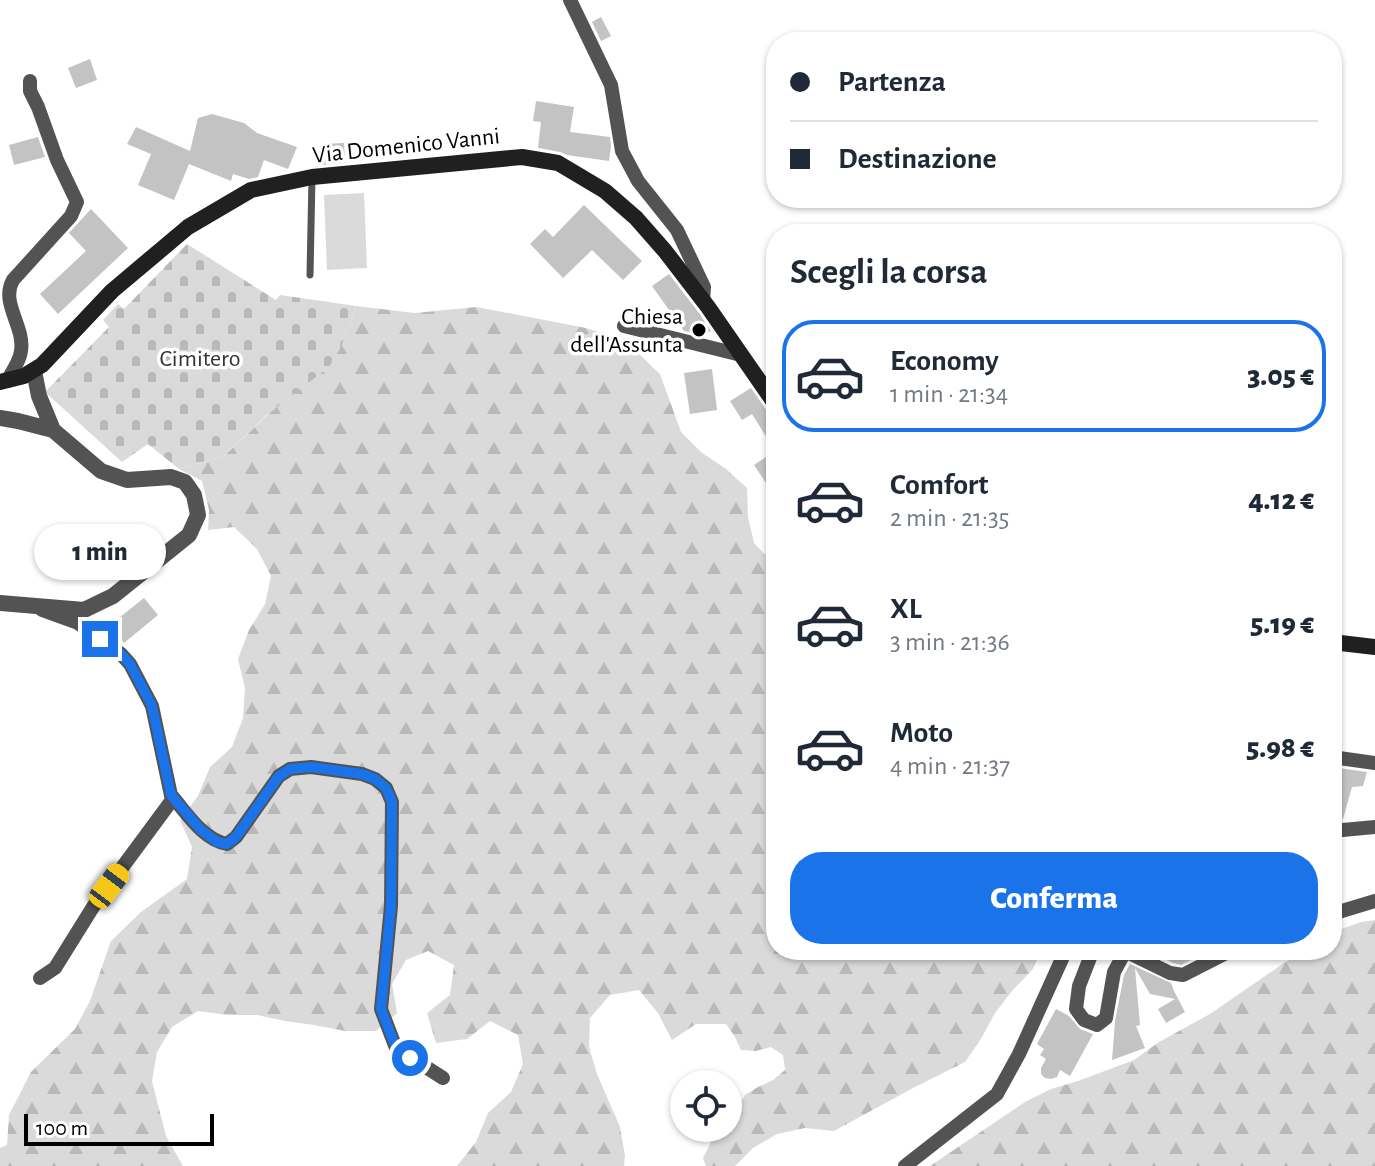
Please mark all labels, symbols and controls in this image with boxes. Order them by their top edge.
text: Partenza [838,67,946,97]
street label: Via Domenico Vanni [311,124,501,168]
text: Destinazione [838,144,997,174]
text: Scegli la corsa [790,254,987,290]
place label: Chiesa dell'Assunta [570,305,683,357]
marker: Chiesa dell'Assunta [690,321,708,339]
icon: car [794,340,866,412]
text: Economy [890,346,999,376]
park label: Cimitero [159,347,241,371]
text: 3.05 € [1247,361,1314,391]
text: 1 min · 21:34 [890,381,1008,407]
icon: car [794,464,866,536]
text: Comfort [890,470,989,500]
text: 4.12 € [1248,485,1314,515]
text: 2 min · 21:35 [890,505,1009,531]
callout: 1 min [34,523,166,579]
text: 1 min [72,539,128,565]
icon: car [794,588,866,660]
text: XL [890,594,922,624]
text: 5.19 € [1250,609,1314,639]
route end [82,621,118,657]
text: 3 min · 21:36 [890,629,1010,655]
icon: car [794,712,866,784]
text: Moto [890,718,953,748]
text: 5.98 € [1246,733,1314,763]
text: 4 min · 21:37 [890,753,1010,779]
button: Conferma [790,852,1318,944]
car [85,860,133,912]
route start [392,1040,428,1076]
map controls [670,1070,742,1142]
button: locate [670,1070,742,1142]
scale bar [24,1110,214,1146]
text: 100 m [36,1117,88,1139]

